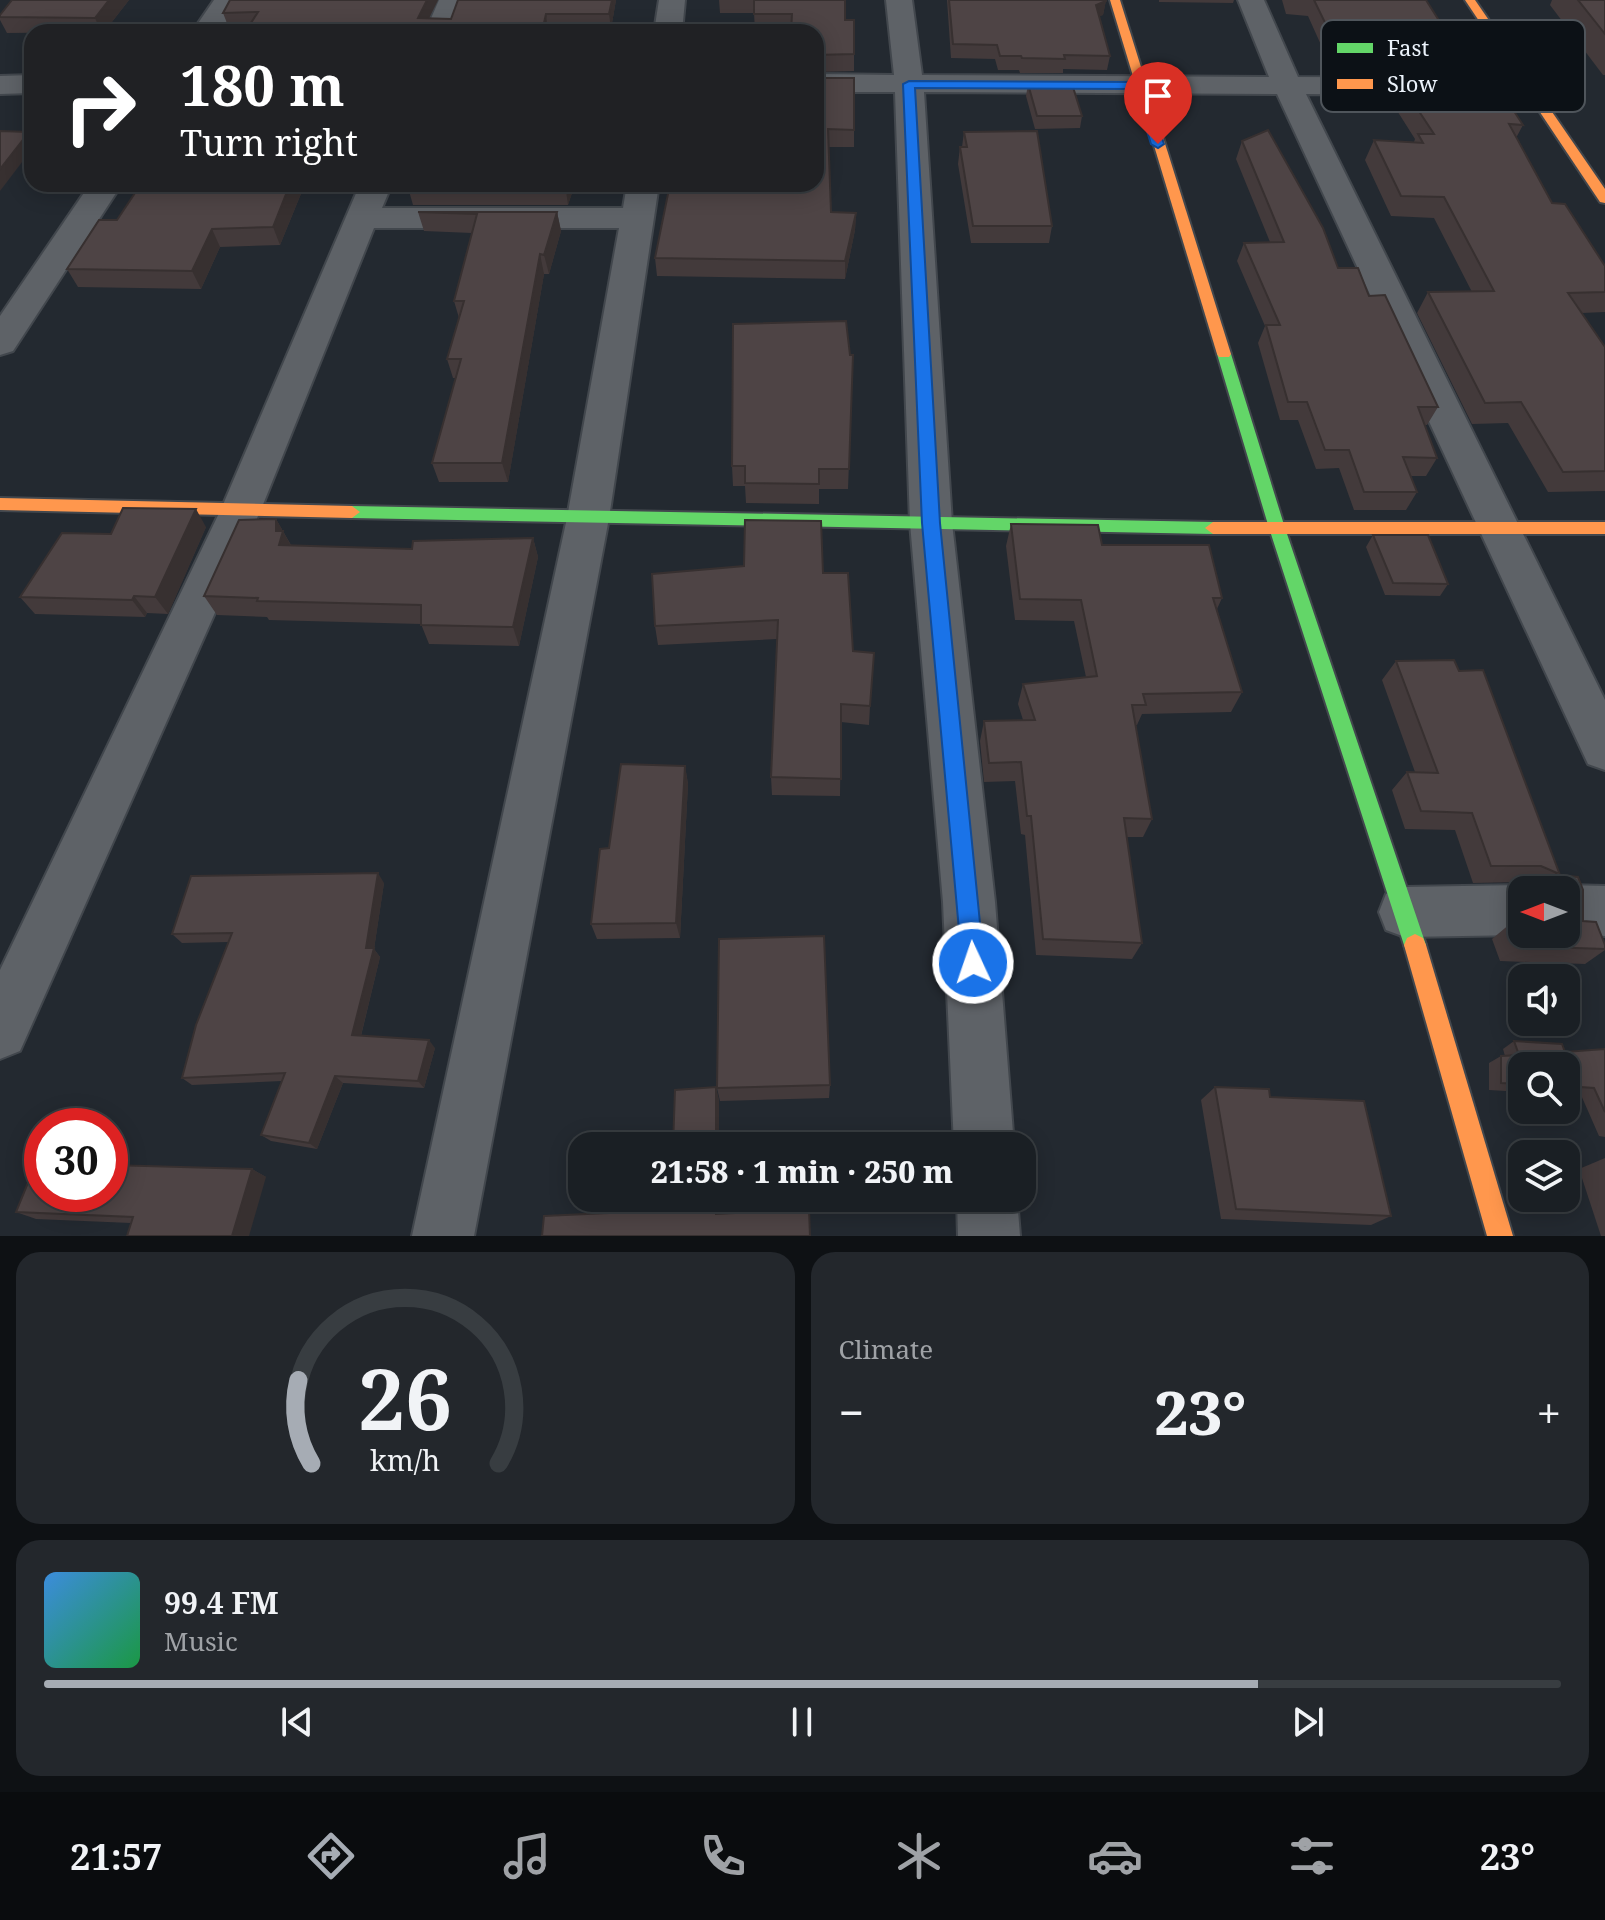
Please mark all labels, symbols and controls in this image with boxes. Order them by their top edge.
legend [1321,20,1585,112]
text: Fast [1387,32,1429,62]
text: 180 m [180,46,345,122]
icon: right [48,56,152,160]
pin [1124,62,1192,144]
text: Slow [1387,68,1437,98]
icon: arrive [1136,74,1180,118]
text: Turn right [180,118,358,167]
north arrow [1508,876,1580,948]
map controls [1508,876,1580,1212]
position arrow [931,921,1015,1005]
button: sound [1508,964,1580,1036]
button: search [1508,1052,1580,1124]
speed limit sign: 30 [24,1108,128,1212]
button: layers [1508,1140,1580,1212]
text: 21:58 · 1 min · 250 m [651,1151,953,1192]
text: Climate [839,1331,933,1367]
text: 26 [358,1341,452,1454]
text: 23° [1154,1371,1246,1453]
text: − [839,1382,864,1442]
text: + [1536,1382,1561,1442]
text: km/h [370,1440,440,1479]
text: 99.4 FM [164,1582,279,1623]
text: Music [164,1623,238,1659]
icon: previous [275,1700,319,1744]
icon: pause [780,1700,824,1744]
icon: next [1286,1700,1330,1744]
icon: directions [303,1828,359,1884]
icon: music [499,1828,555,1884]
icon: phone [695,1828,751,1884]
icon: climate [891,1828,947,1884]
icon: car [1087,1828,1143,1884]
icon: filters [1284,1828,1340,1884]
text: 21:57 [70,1832,162,1881]
text: 23° [1480,1832,1535,1881]

